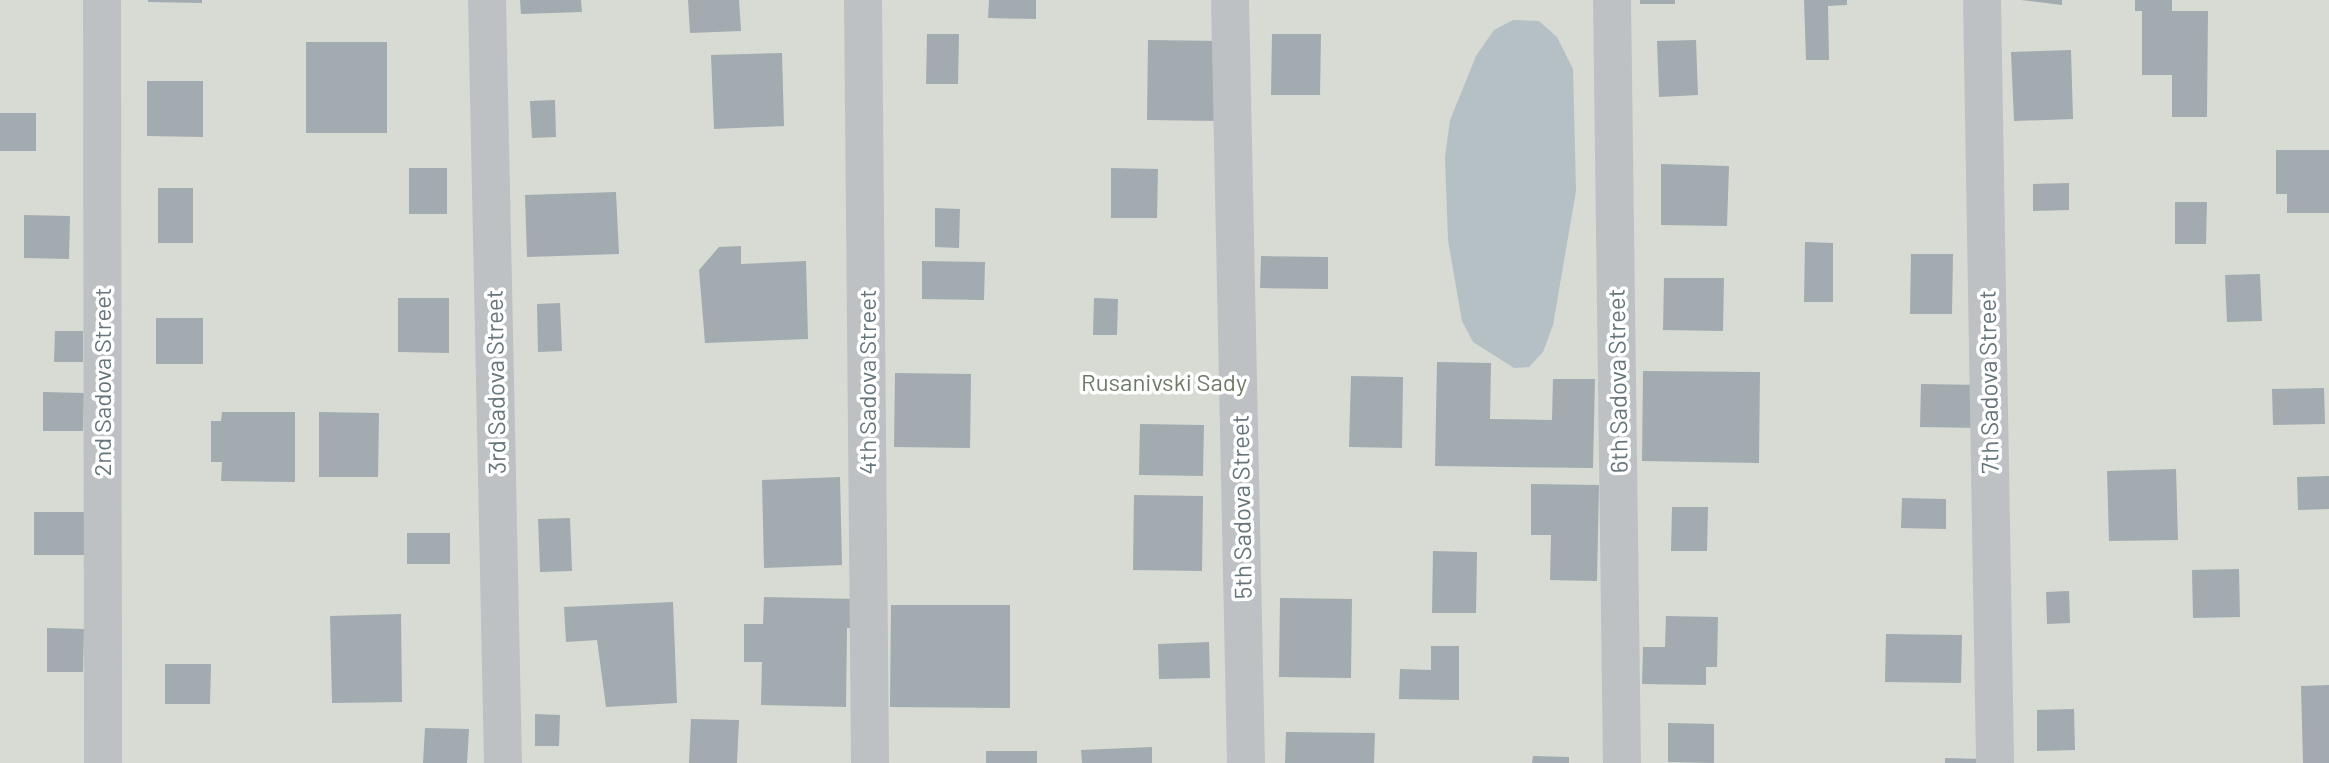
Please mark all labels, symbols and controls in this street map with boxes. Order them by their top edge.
street label: 2nd Sadova Street [88,287,116,477]
street label: 3rd Sadova Street [479,289,511,475]
street label: 4th Sadova Street [853,289,881,475]
street label: 6th Sadova Street [1601,289,1633,473]
street label: 7th Sadova Street [1972,290,2004,474]
park label: Rusanivski Sady [1081,368,1247,396]
street label: 5th Sadova Street [1225,415,1257,599]

